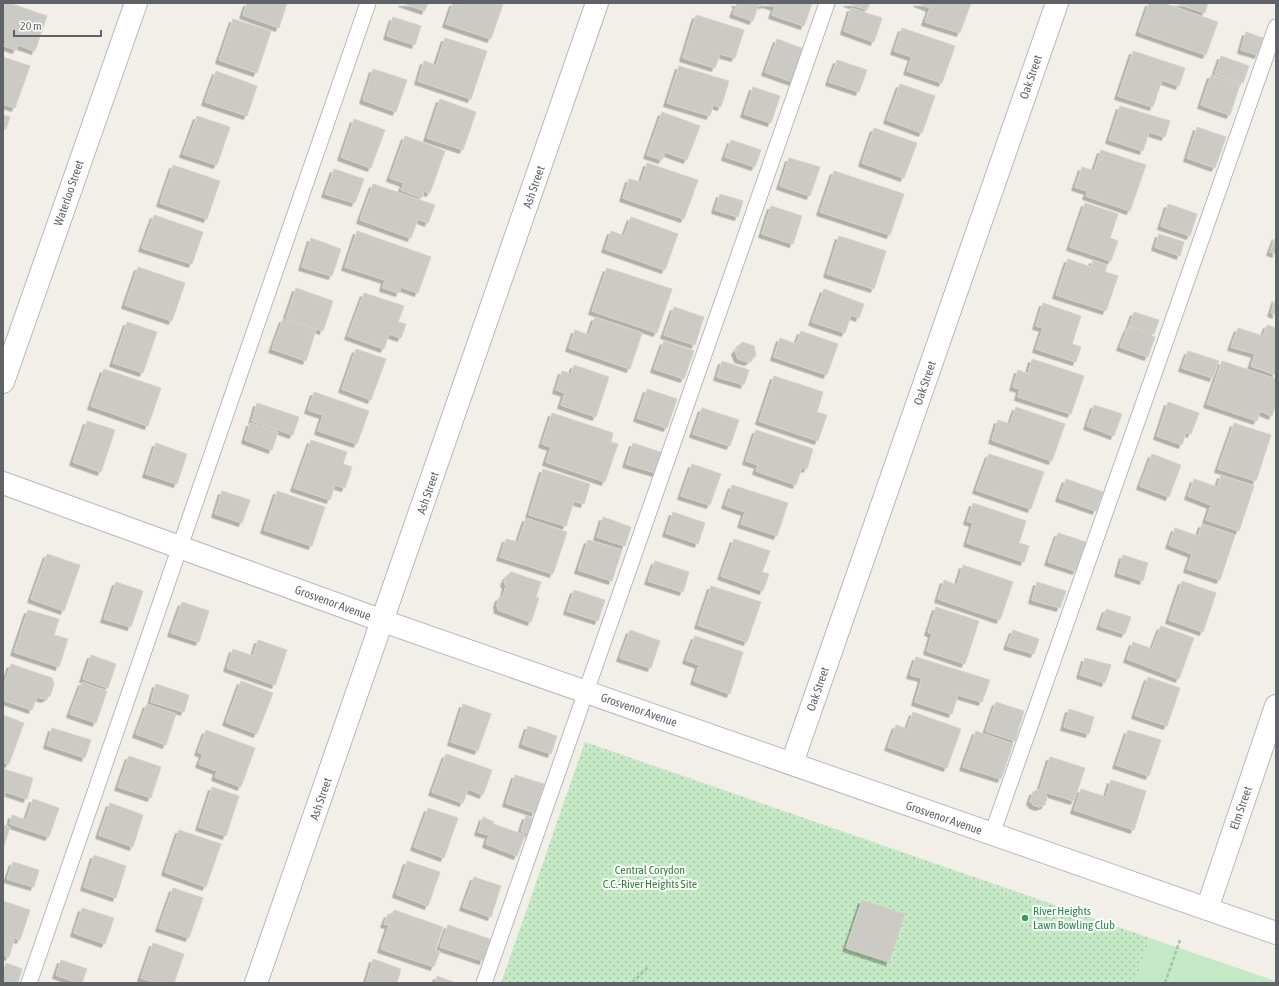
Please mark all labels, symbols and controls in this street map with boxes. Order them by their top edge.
scale bar [14,12,101,38]
text: 20 m [20,19,42,33]
street label: Oak Street [1017,53,1045,101]
street label: Waterloo Street [51,158,87,228]
street label: Ash Street [520,163,548,210]
street label: Oak Street [911,359,939,407]
street label: Ash Street [414,469,442,516]
street label: Grosvenor Avenue [293,583,373,623]
street label: Oak Street [804,665,832,713]
street label: Grosvenor Avenue [599,690,679,730]
street label: Ash Street [307,775,335,822]
street label: Elm Street [1227,784,1255,832]
street label: Grosvenor Avenue [904,798,984,838]
park label: Central Corydon C.C.-River Heights Site [603,863,697,891]
place label: River Heights Lawn Bowling Club [1033,904,1115,932]
marker: River Heights Lawn Bowling Club [1020,913,1030,923]

